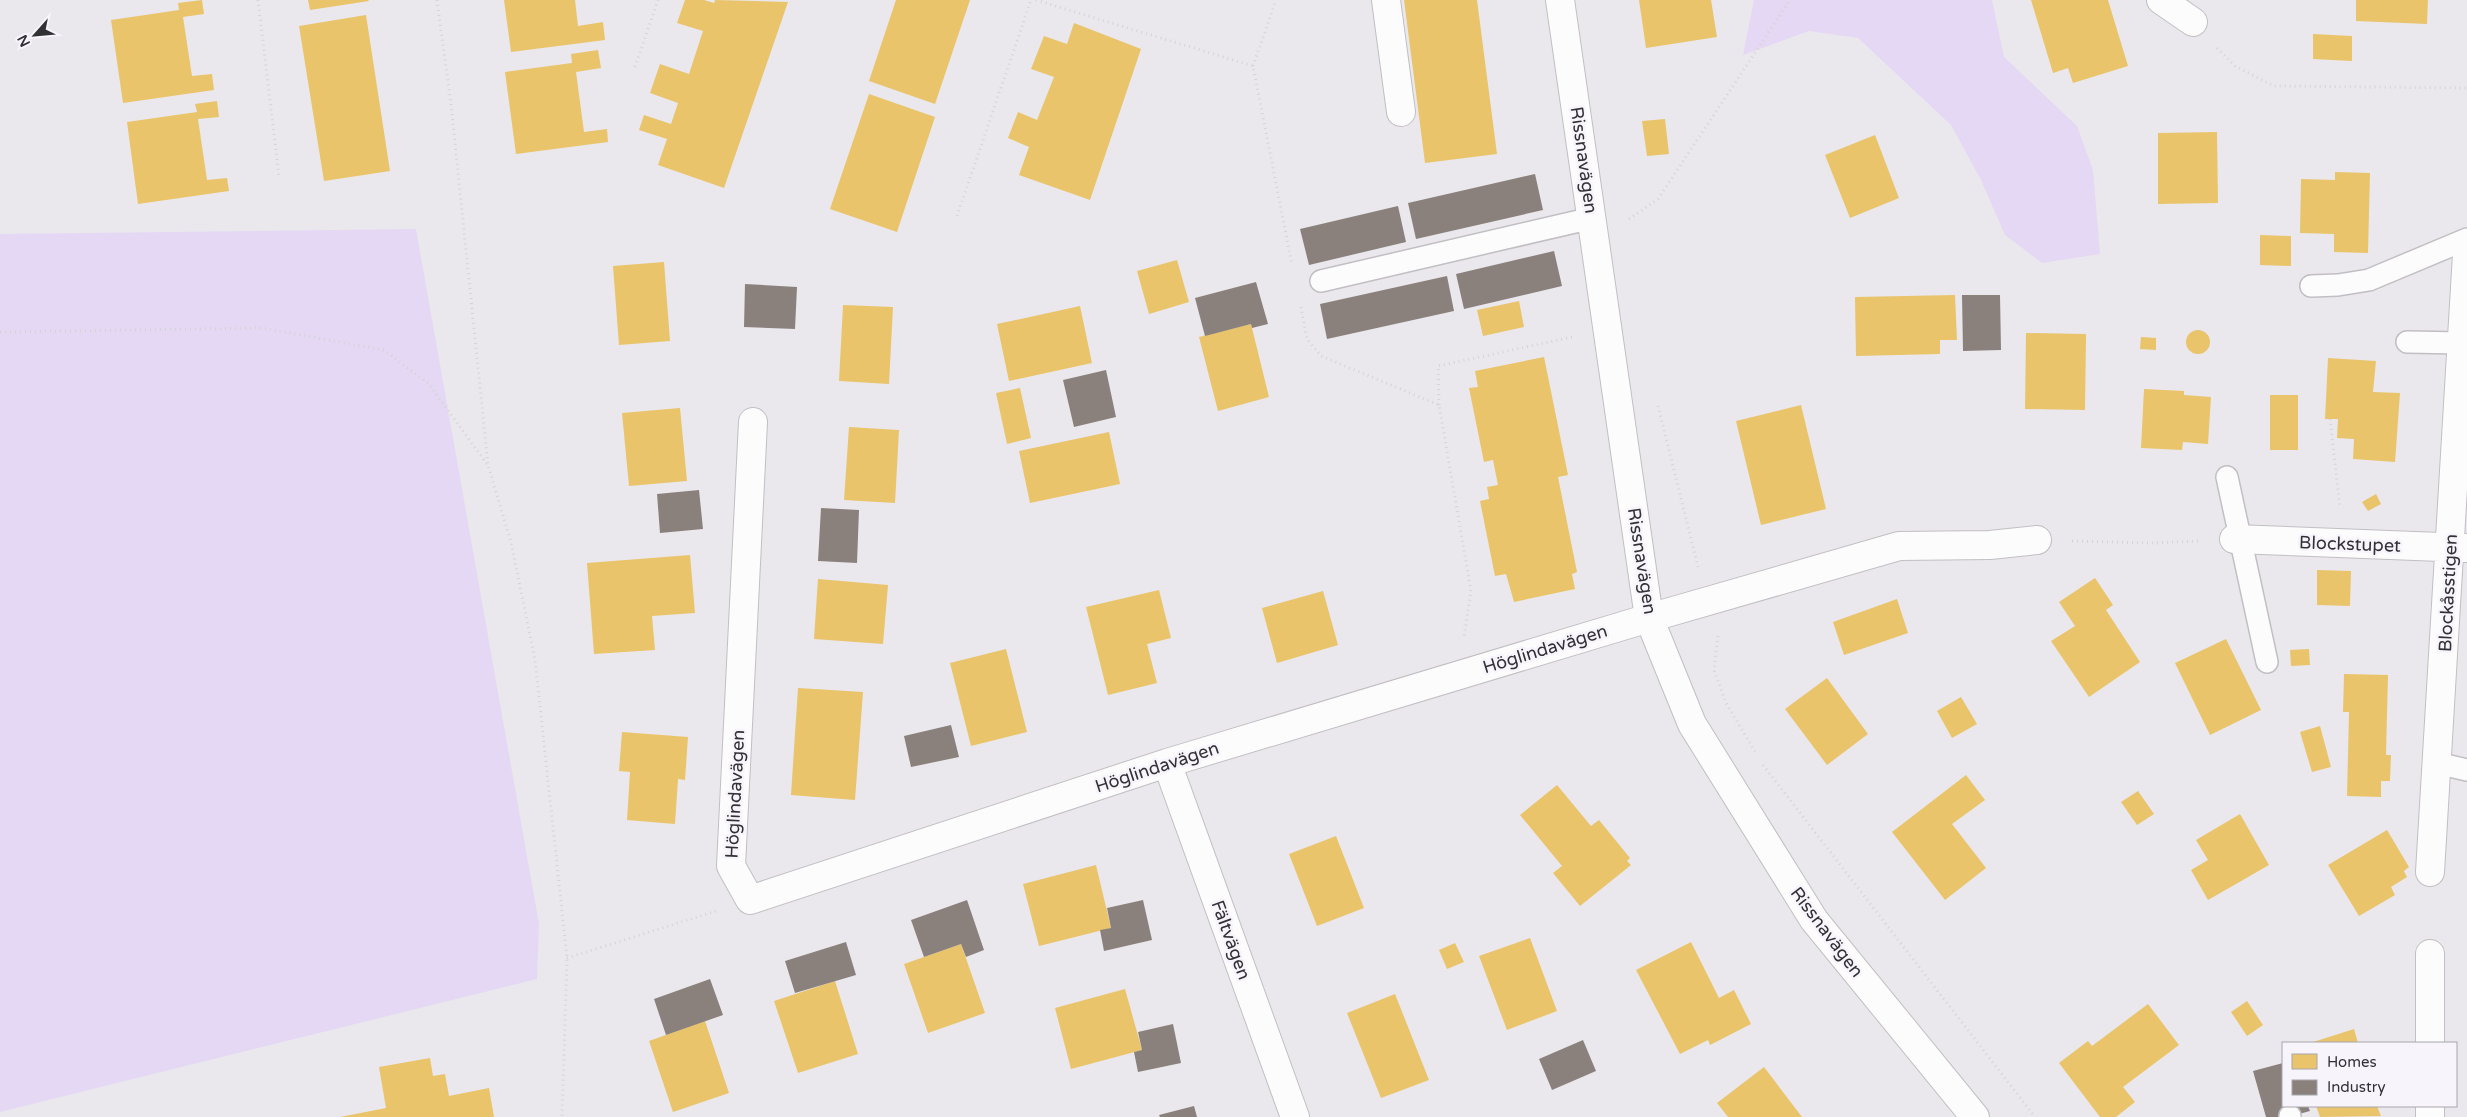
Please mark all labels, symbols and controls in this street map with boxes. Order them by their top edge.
north arrow [10,10,60,60]
text: N [14,32,34,50]
street label: Rissnavägen [1566,105,1602,215]
street label: Rissnavägen [1623,506,1661,616]
street label: Blockstupet [2299,531,2401,557]
street label: Blockåsstigen [2434,533,2462,653]
street label: Höglindavägen [1480,620,1610,678]
street label: Höglindavägen [721,729,749,859]
street label: Höglindavägen [1092,737,1222,797]
street label: Rissnavägen [1786,882,1868,982]
street label: Fältvägen [1206,897,1256,983]
legend [2282,1042,2457,1107]
text: Homes [2327,1053,2377,1071]
text: Industry [2327,1078,2386,1096]

